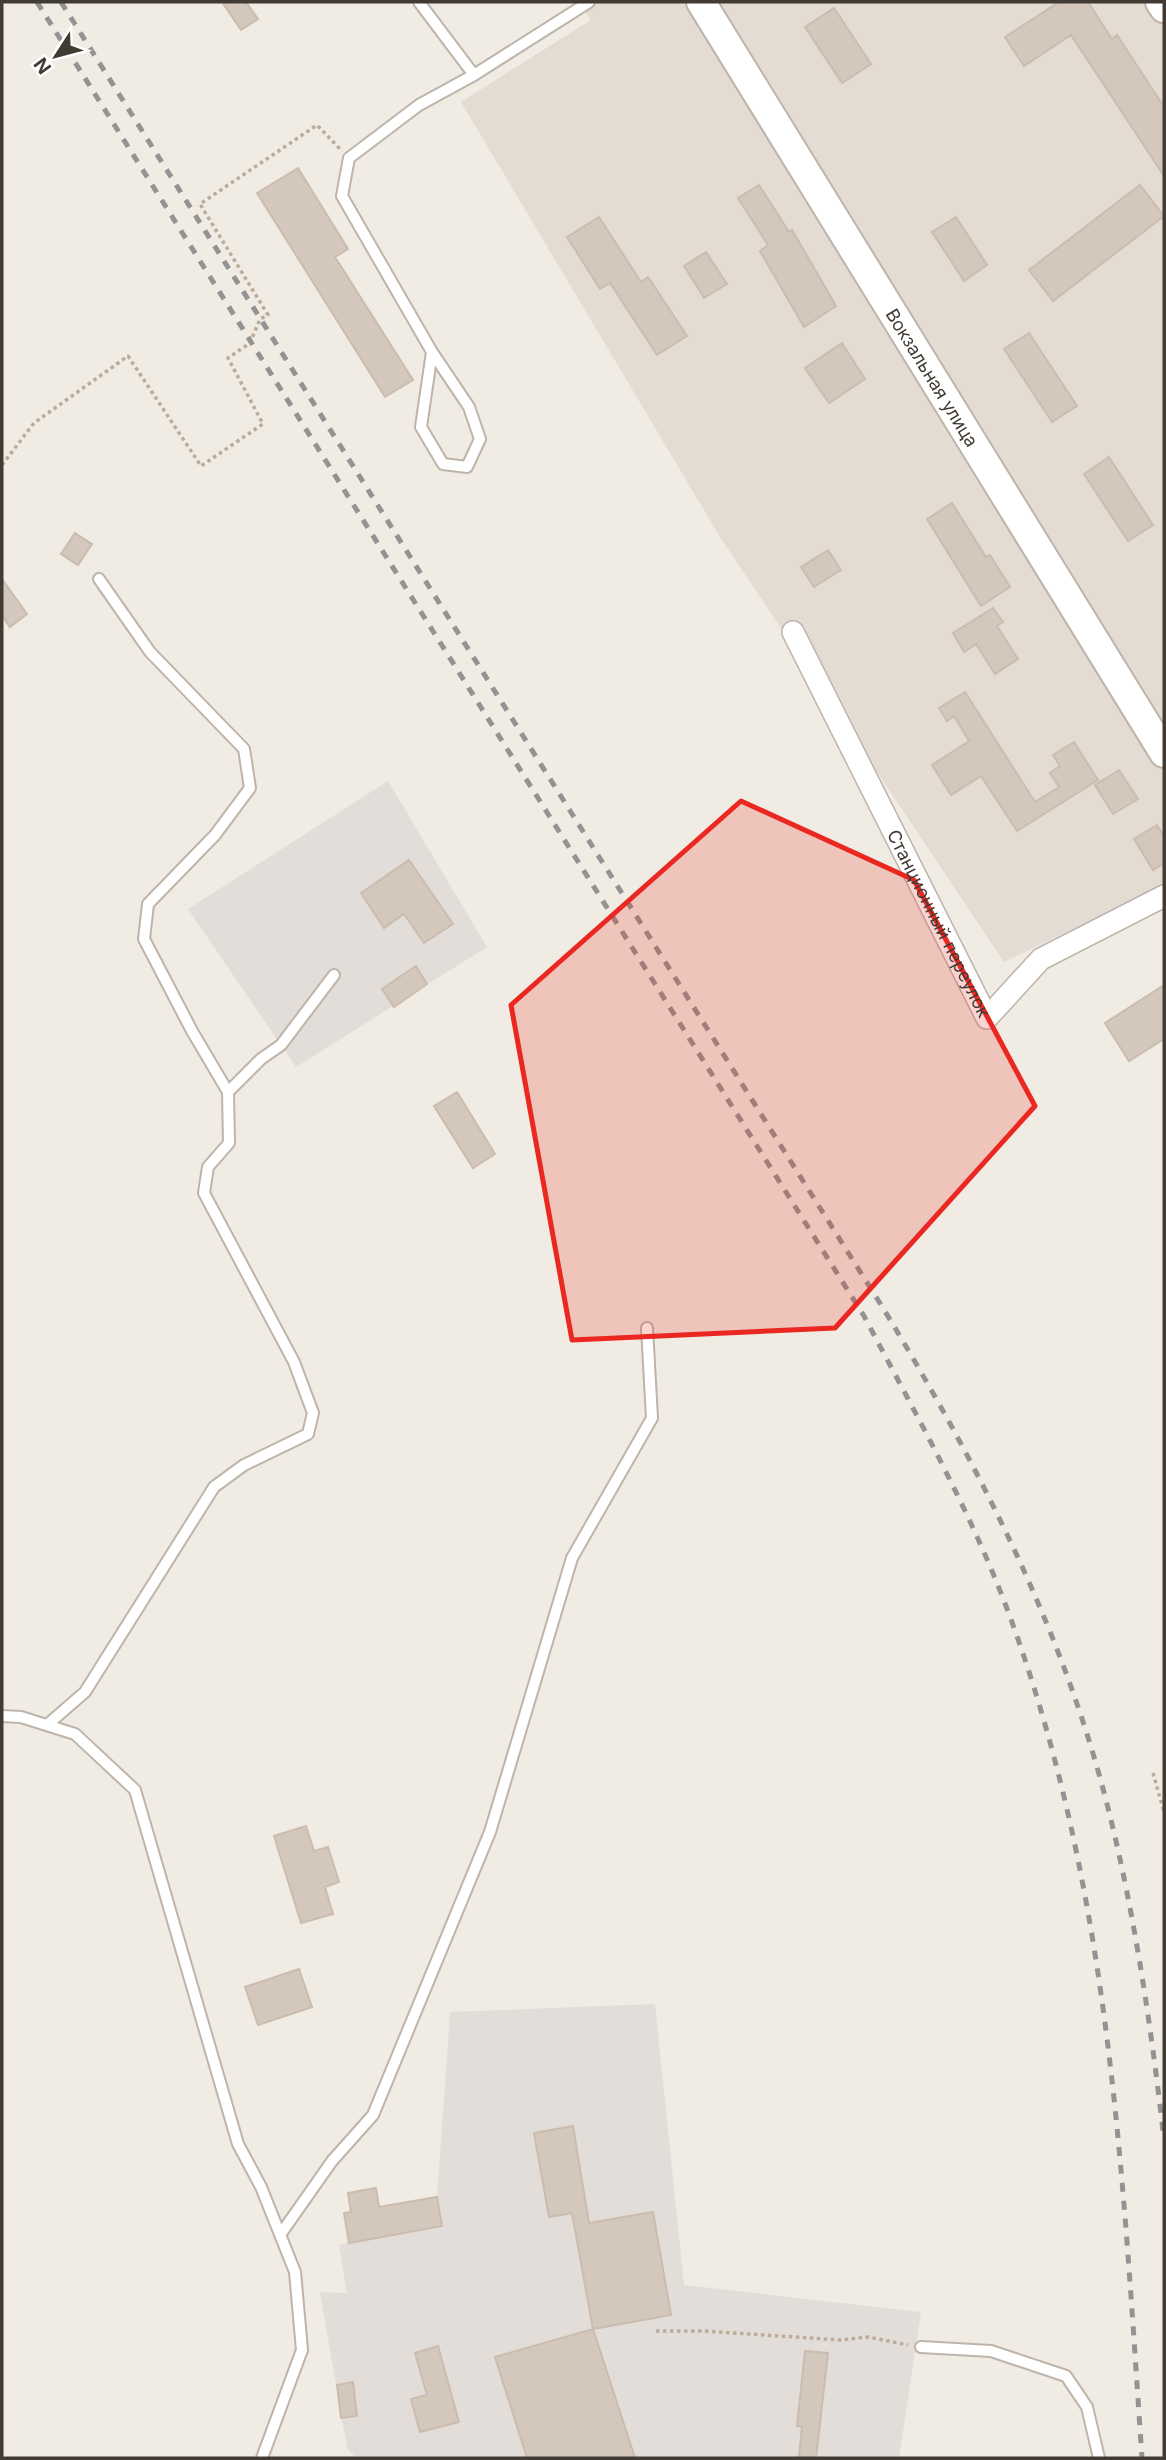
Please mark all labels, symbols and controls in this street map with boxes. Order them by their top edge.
north arrow [21,21,91,91]
text: N [29,53,56,78]
street label: Вокзальная улица [882,304,983,450]
street label: Станционный переулок [883,826,995,1021]

